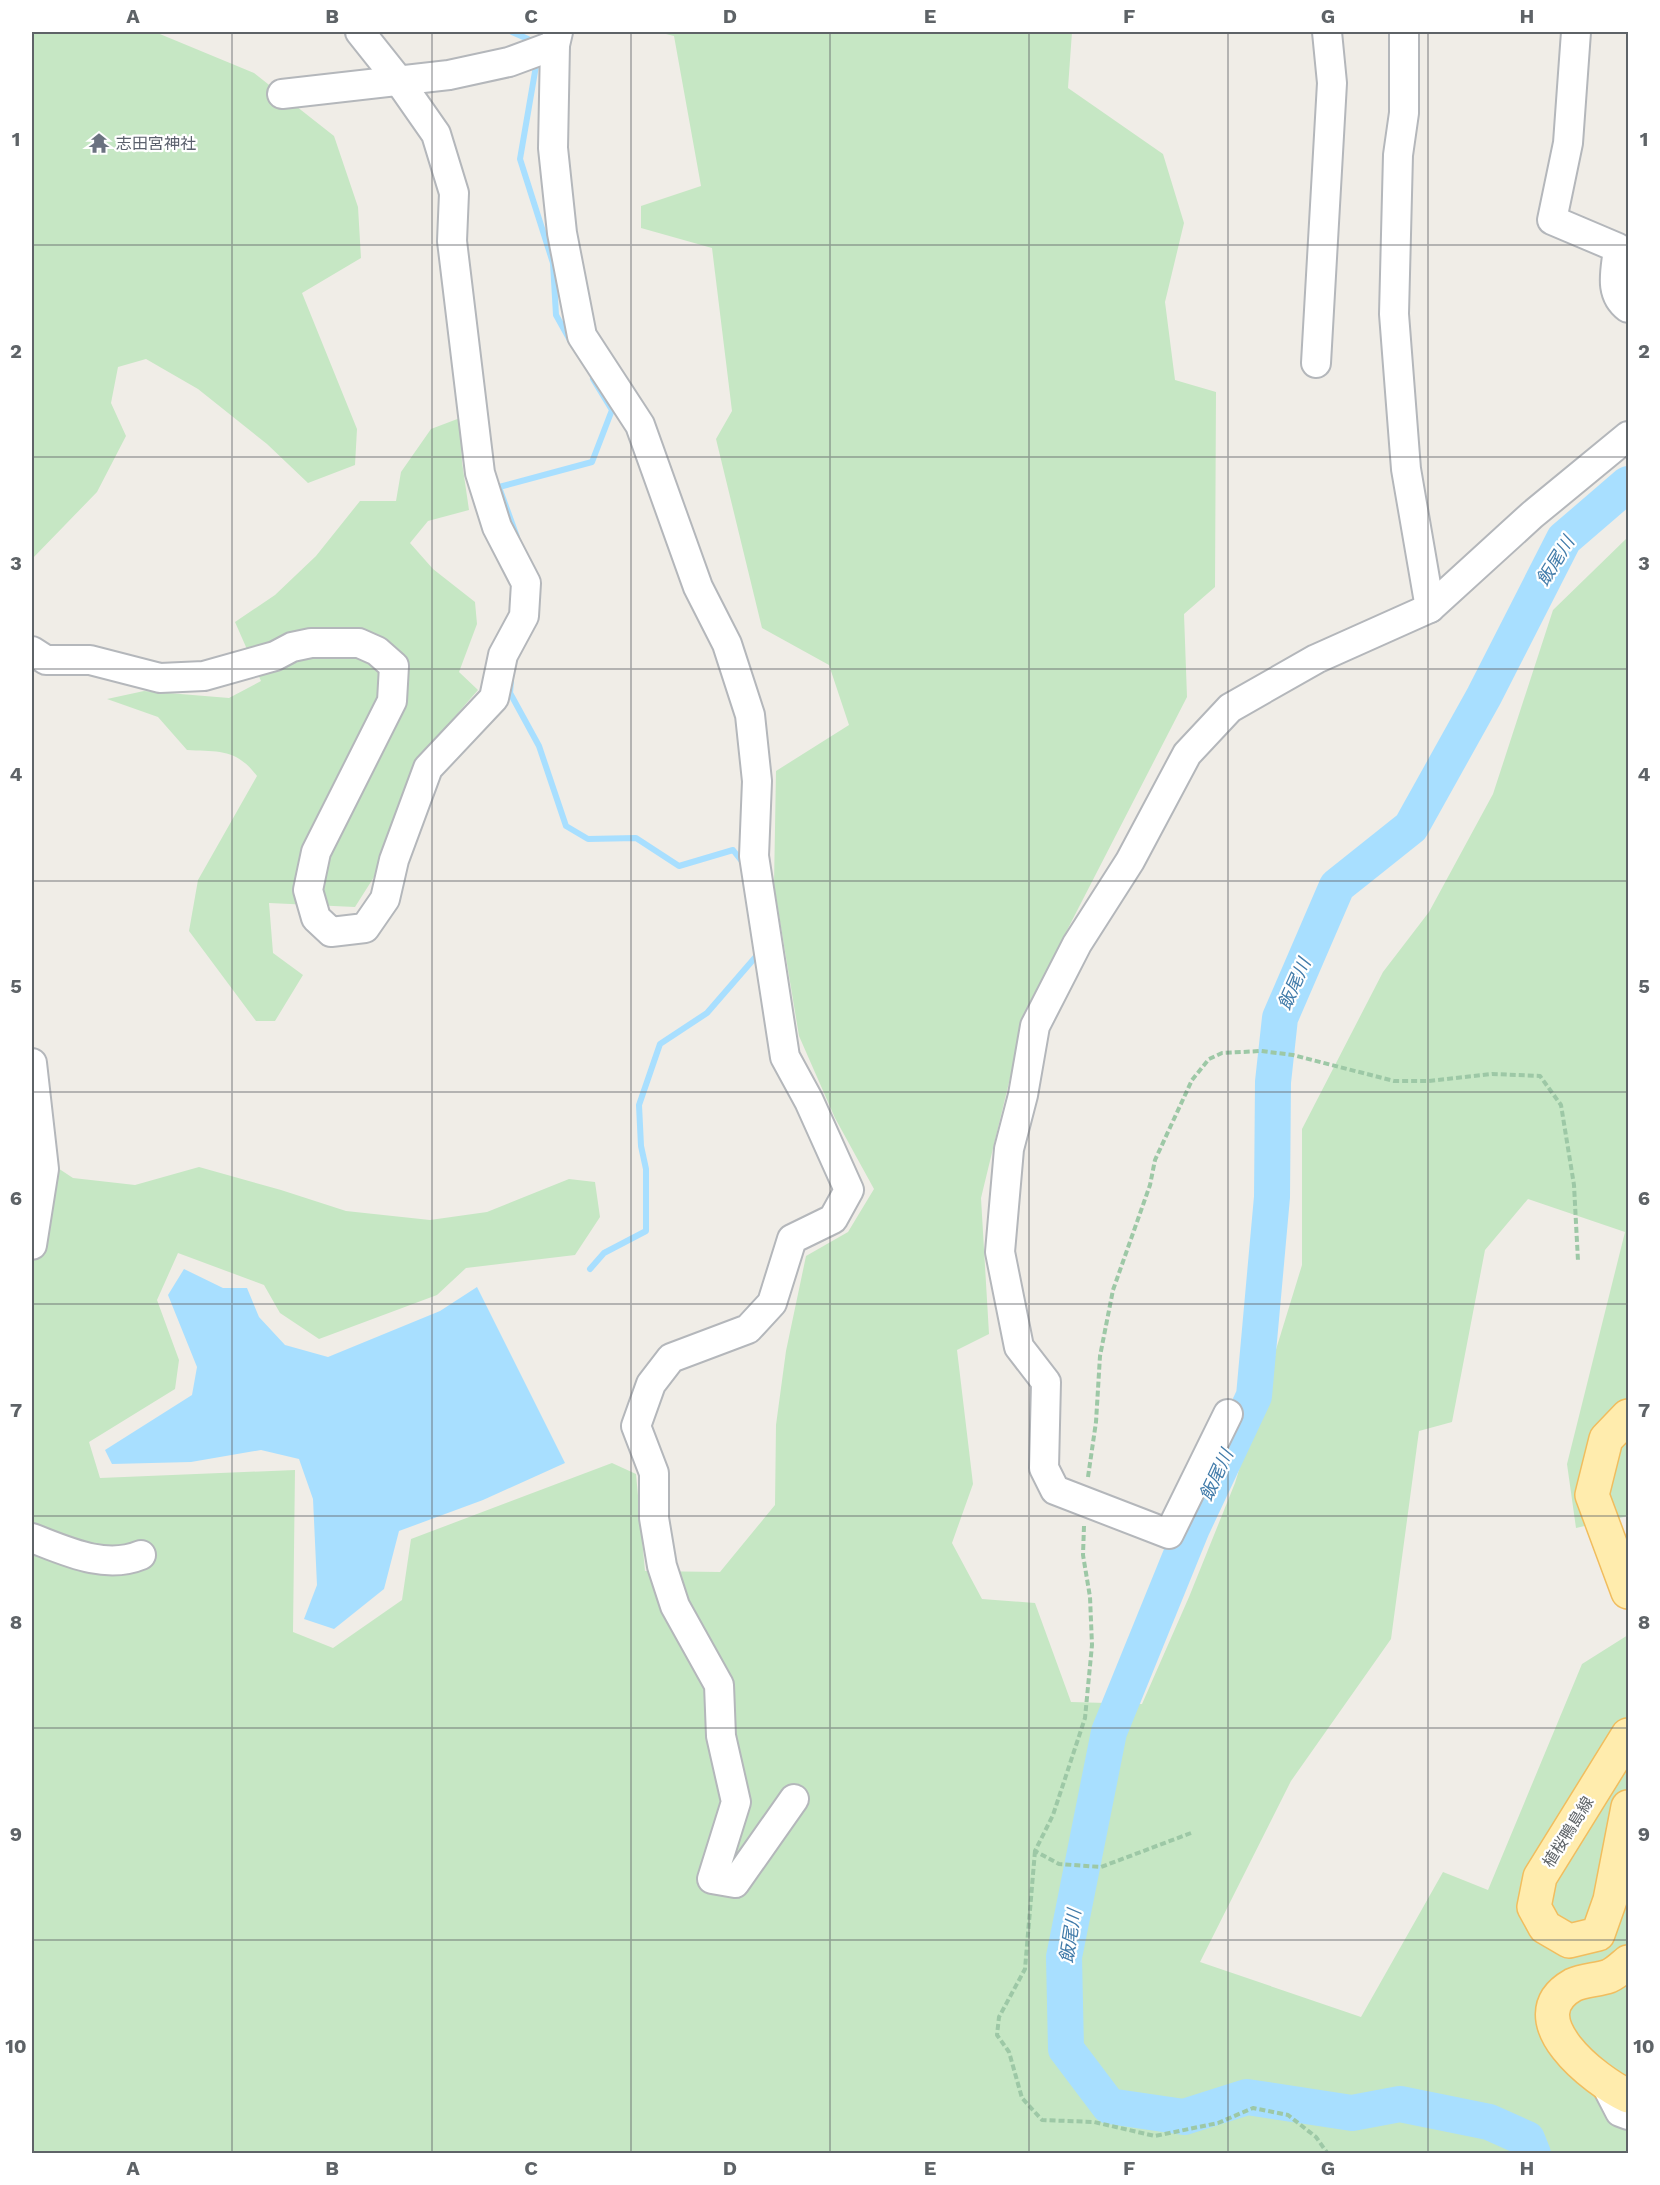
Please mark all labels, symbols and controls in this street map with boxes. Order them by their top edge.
text: A [126,4,140,28]
text: B [325,4,339,28]
text: C [524,4,538,28]
text: D [723,4,737,28]
text: E [924,4,936,28]
text: F [1123,4,1135,28]
text: G [1321,4,1335,28]
text: H [1520,4,1534,28]
text: 1 [12,127,20,151]
text: 1 [1640,127,1648,151]
temple icon: 志田宮神社 [87,131,111,155]
place label: 志田宮神社 [116,134,196,153]
text: 2 [10,339,22,363]
text: 2 [1638,339,1650,363]
water label: 飯尾川 [1532,531,1579,589]
text: 3 [10,551,22,575]
text: 3 [1638,551,1650,575]
text: 4 [10,762,23,786]
text: 4 [1638,762,1651,786]
water label: 飯尾川 [1273,953,1315,1013]
text: 5 [10,974,22,998]
text: 5 [1638,974,1650,998]
text: 6 [10,1186,22,1210]
text: 6 [1638,1186,1650,1210]
text: 7 [10,1398,22,1422]
text: 7 [1638,1398,1650,1422]
water label: 飯尾川 [1195,1444,1238,1504]
text: 8 [10,1610,22,1634]
text: 8 [1638,1610,1650,1634]
street label: 植桜鴨島線 [1539,1793,1597,1871]
text: 9 [10,1822,22,1846]
text: 9 [1638,1822,1650,1846]
water label: 飯尾川 [1055,1906,1085,1964]
text: 10 [5,2034,27,2058]
text: 10 [1633,2034,1655,2058]
text: A [126,2156,140,2180]
text: B [325,2156,339,2180]
text: C [524,2156,538,2180]
text: D [723,2156,737,2180]
text: E [924,2156,936,2180]
text: F [1123,2156,1135,2180]
text: G [1321,2156,1335,2180]
text: H [1520,2156,1534,2180]

